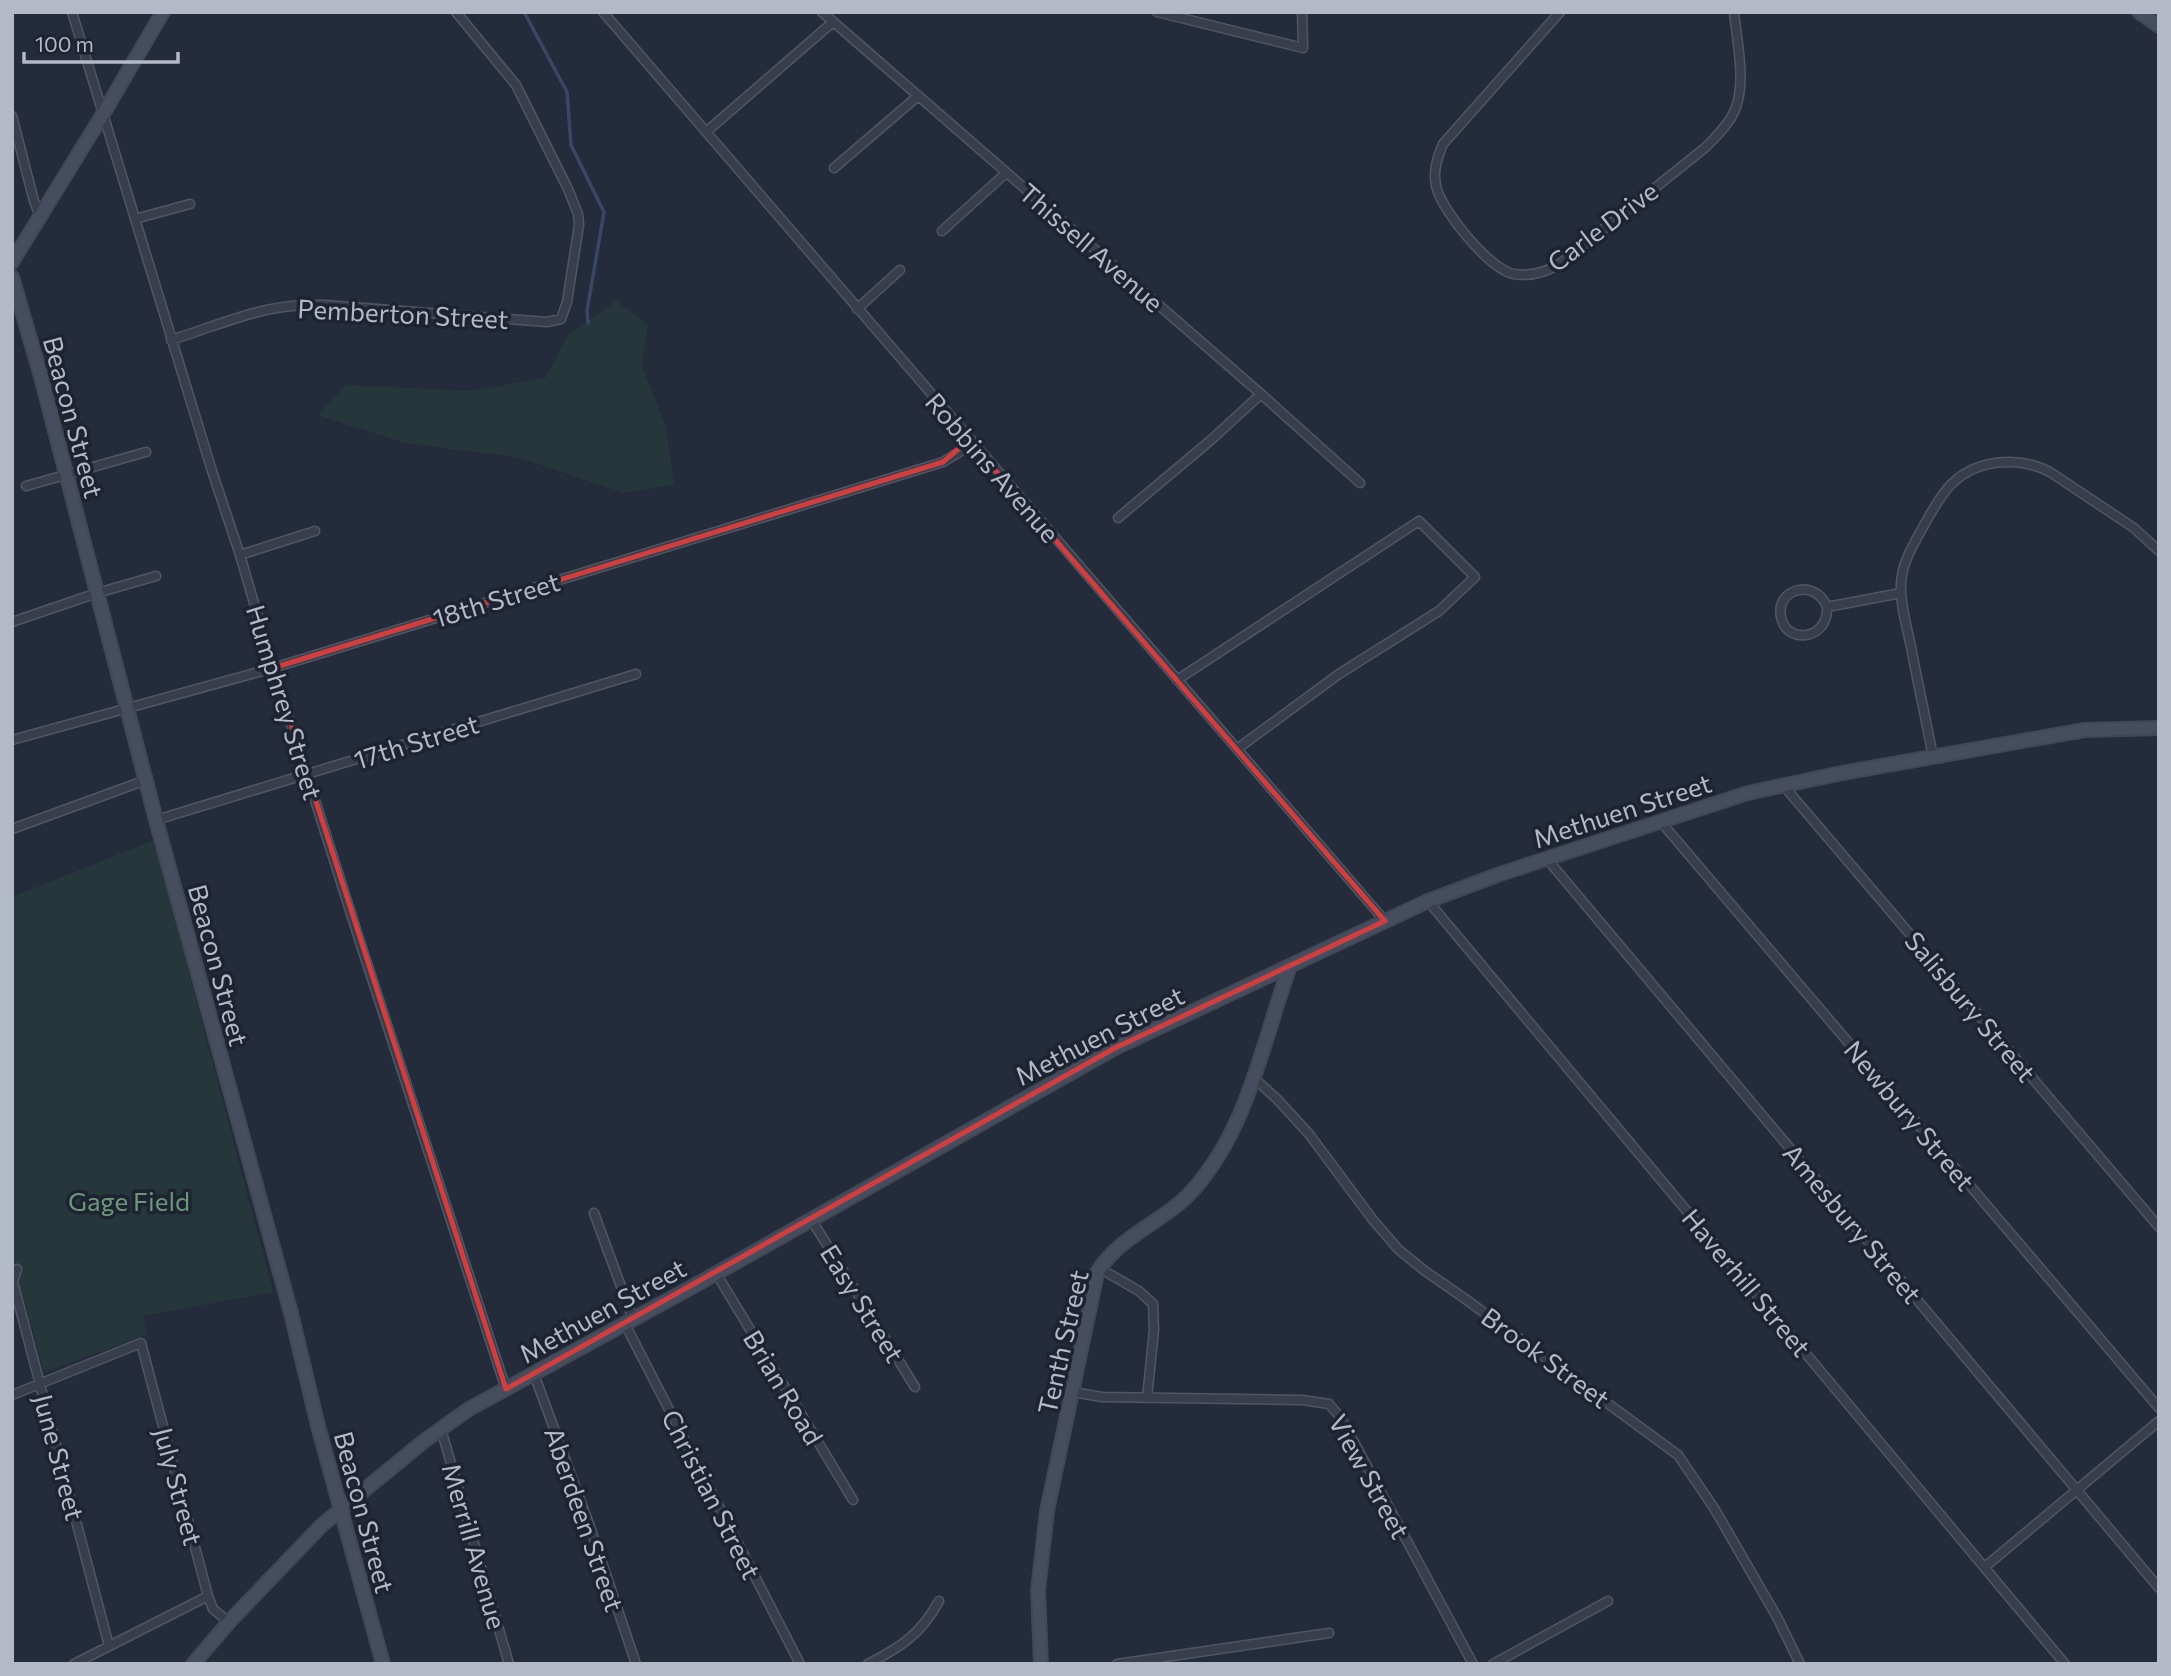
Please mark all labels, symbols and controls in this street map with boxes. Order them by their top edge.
scale bar [24,21,178,65]
text: 100 m [35,31,94,56]
street label: Carle Drive [1541,175,1663,277]
street label: Thissell Avenue [1014,176,1170,318]
street label: Pemberton Street [297,292,509,334]
street label: Beacon Street [38,333,110,501]
street label: Robbins Avenue [920,386,1066,548]
street label: 18th Street [429,565,563,633]
street label: Humphrey Street [241,601,329,803]
street label: 17th Street [350,707,482,775]
street label: Methuen Street [1529,767,1715,853]
street label: Beacon Street [183,881,255,1049]
street label: Salisbury Street [1899,925,2043,1087]
street label: Methuen Street [1009,979,1189,1091]
street label: Newbury Street [1838,1034,1982,1196]
street label: Amesbury Street [1777,1137,1929,1309]
park label: Gage Field [68,1185,190,1216]
street label: Haverhill Street [1676,1202,1818,1362]
street label: Easy Street [815,1239,911,1367]
street label: Methuen Street [513,1251,691,1369]
street label: Tenth Street [1030,1267,1094,1417]
street label: Brook Street [1476,1300,1616,1414]
street label: Brian Road [738,1324,830,1450]
street label: June Street [28,1391,92,1523]
street label: Christian Street [656,1404,768,1584]
street label: View Street [1323,1408,1417,1544]
street label: Aberdeen Street [539,1423,631,1615]
street label: July Street [148,1424,210,1548]
street label: Beacon Street [329,1428,401,1596]
street label: Merrill Avenue [437,1460,513,1632]

